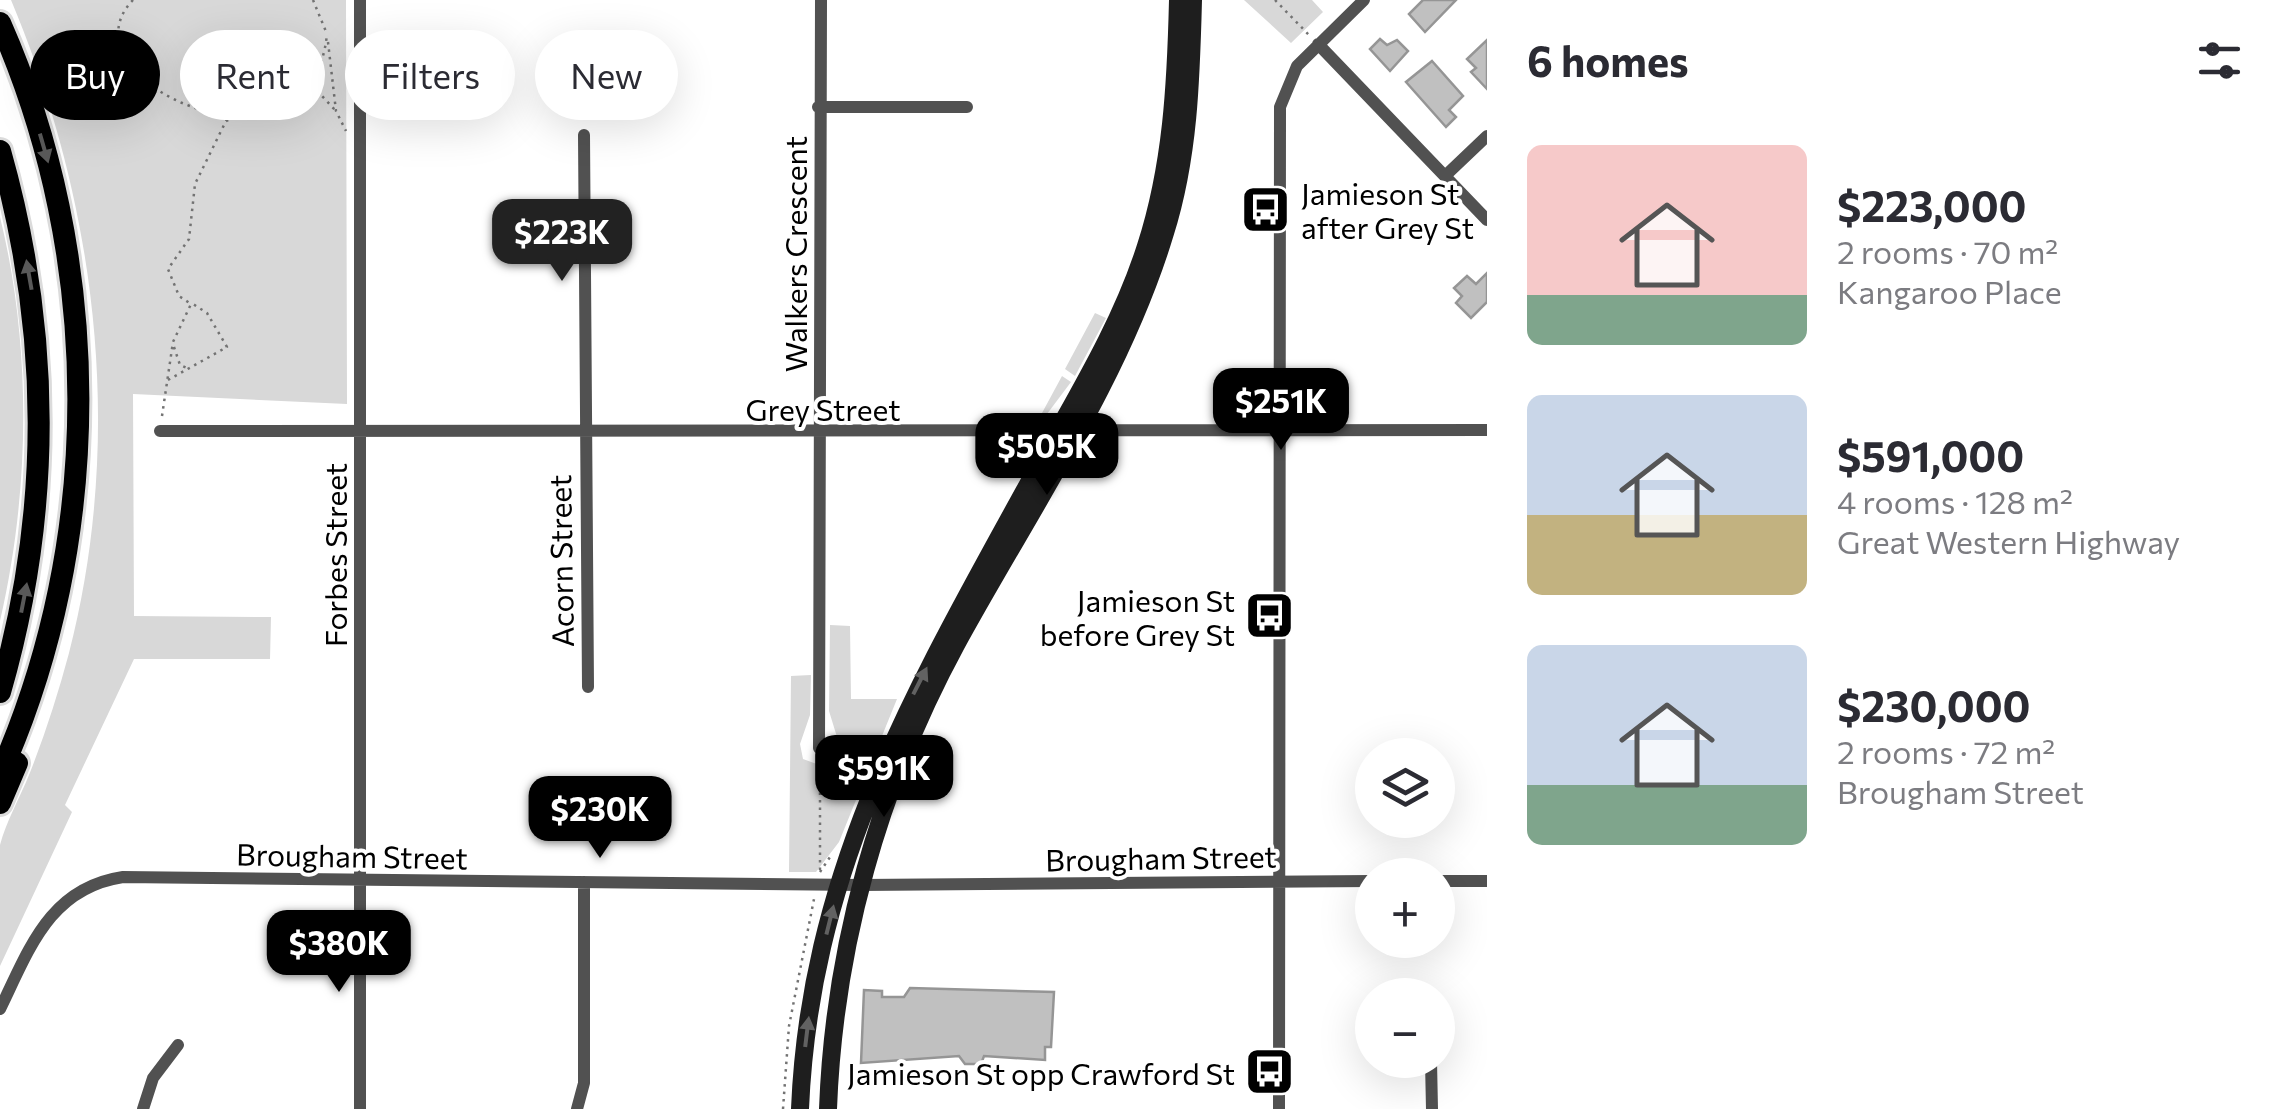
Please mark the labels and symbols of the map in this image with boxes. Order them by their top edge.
one-way arrow [37,133,52,164]
street label: Walkers Crescent [776,136,813,372]
place label: Jamieson St after Grey St [1301,174,1474,245]
bus stop icon: Jamieson St after Grey St [1240,183,1292,235]
pin: $223K [492,199,632,284]
one-way arrow [21,258,36,290]
pin: $251K [1211,368,1351,453]
street label: Grey Street [746,390,900,427]
pin: $505K [977,413,1117,498]
street label: Forbes Street [316,463,353,647]
street label: Acorn Street [540,474,580,648]
place label: Jamieson St before Grey St [1040,581,1235,652]
one-way arrow [16,582,32,613]
bus stop icon: Jamieson St before Grey St [1244,590,1296,642]
one-way arrow [911,666,928,695]
pin: $591K [814,735,954,820]
pin: $230K [530,776,670,861]
street label: Brougham Street [236,834,468,876]
street label: Brougham Street [1045,836,1277,878]
one-way arrow [822,904,838,935]
pin: $380K [269,910,409,995]
one-way arrow [800,1016,816,1047]
bus stop icon: Jamieson St opp Crawford St [1244,1046,1296,1098]
place label: Jamieson St opp Crawford St [847,1054,1235,1091]

